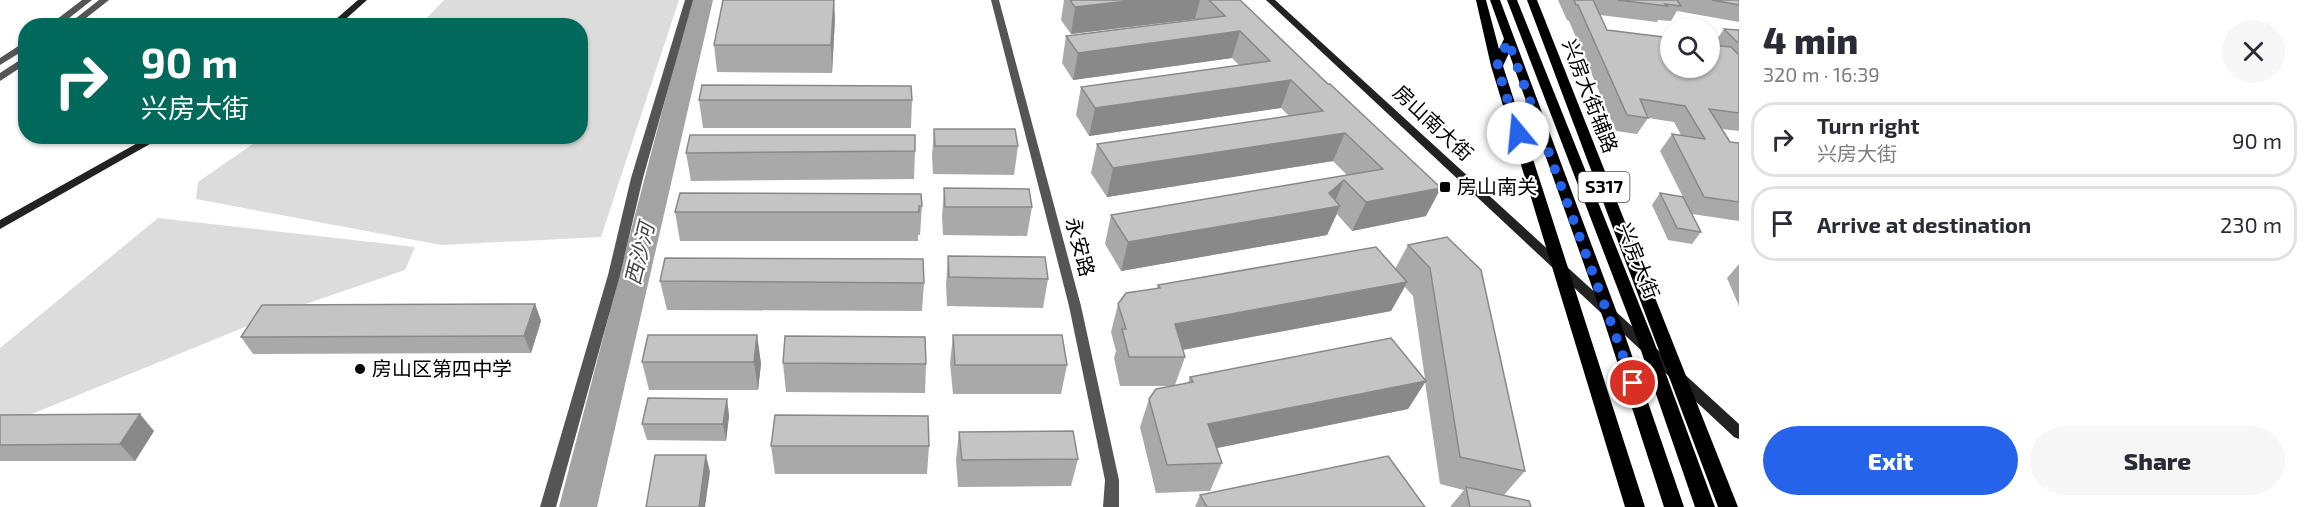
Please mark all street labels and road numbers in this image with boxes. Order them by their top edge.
street label: 兴房大街辅路 [1558,35,1624,156]
street label: 房山南大街 [1389,79,1478,165]
road number: S317 [1578,172,1630,202]
street label: 永安路 [1062,215,1100,279]
street label: 兴房大街 [1613,219,1665,302]

